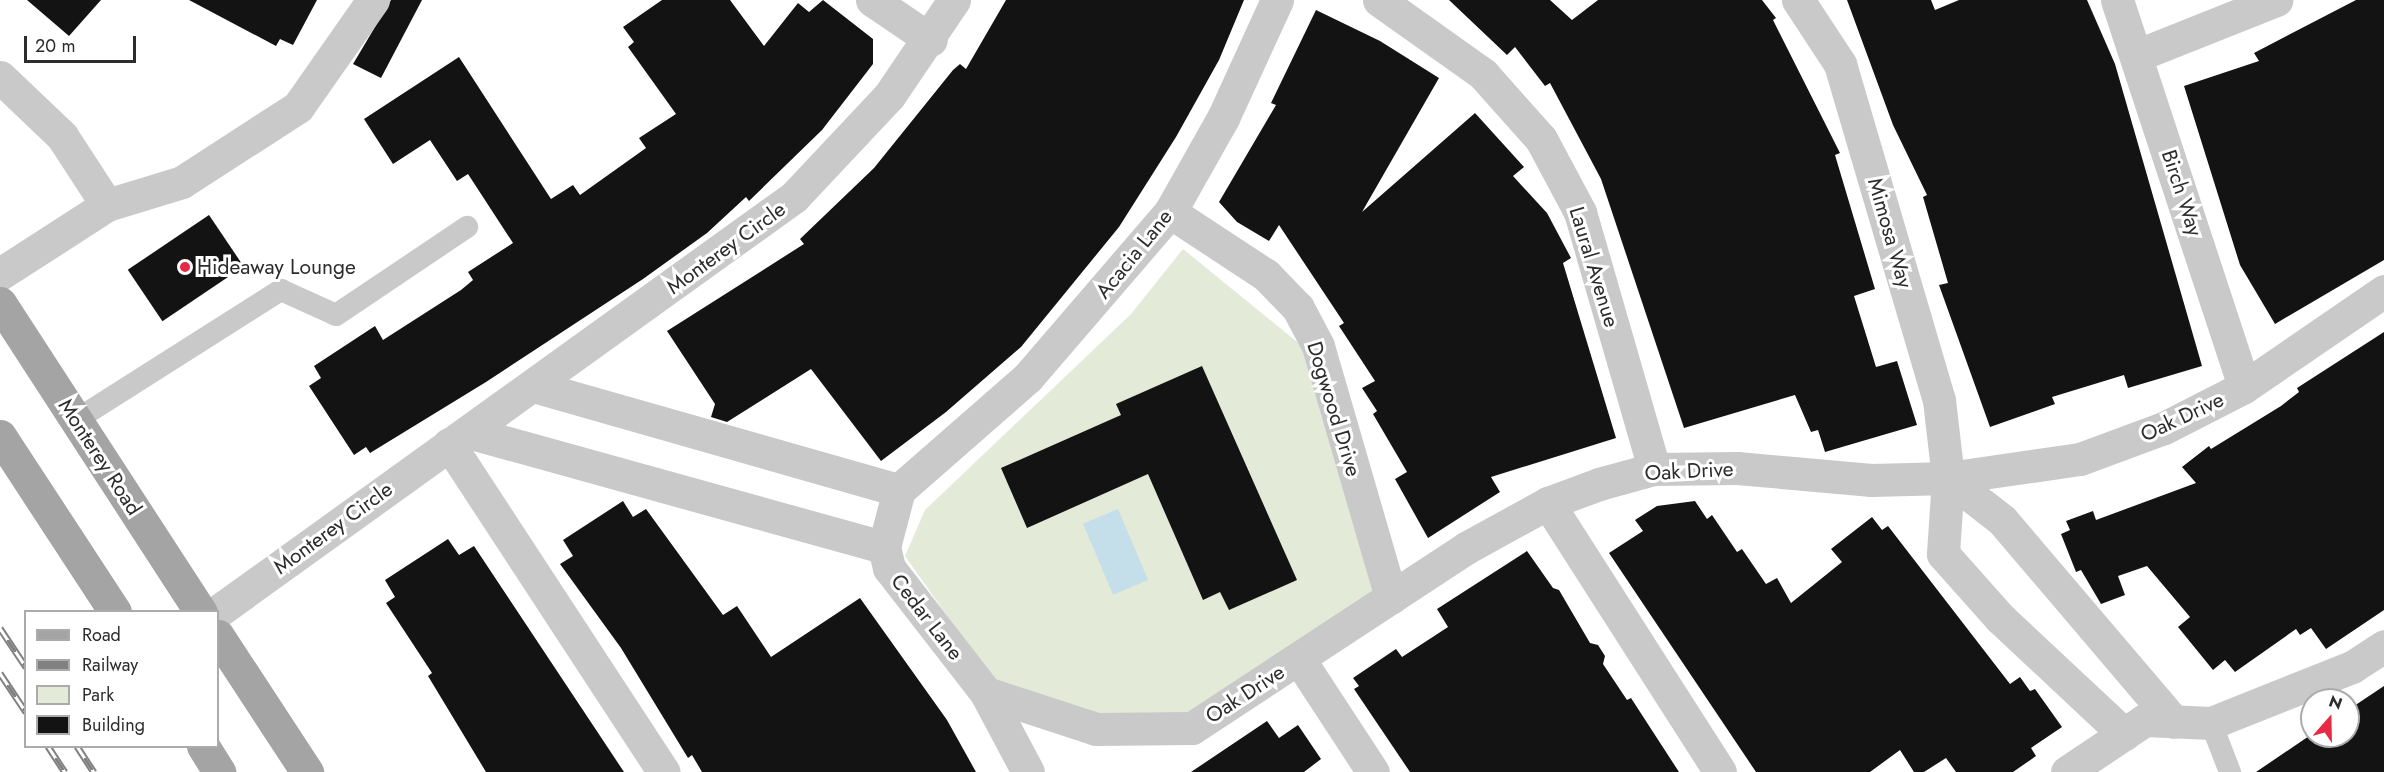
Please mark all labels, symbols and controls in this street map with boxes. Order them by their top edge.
scale bar [27,24,140,62]
text: 20 m [35,33,75,59]
street label: Birch Way [2156,147,2208,239]
street label: Mimosa Way [1862,175,1918,291]
street label: Monterey Circle [662,196,790,300]
street label: Acacia Lane [1090,204,1178,304]
street label: Laural Avenue [1564,204,1624,330]
place label: Hideaway Lounge [197,254,356,280]
marker: Hideaway Lounge [178,260,192,274]
street label: Dogwood Drive [1302,339,1366,479]
street label: Oak Drive [2136,387,2228,447]
street label: Monterey Road [53,394,147,520]
street label: Oak Drive [1644,456,1734,486]
street label: Monterey Circle [269,476,397,580]
street label: Cedar Lane [886,569,968,665]
legend [24,610,219,748]
text: Road [82,622,121,648]
text: Railway [82,652,138,678]
street label: Oak Drive [1201,659,1289,729]
text: Park [82,682,114,708]
north arrow [2300,688,2360,748]
text: N [2326,690,2346,715]
text: Building [82,712,145,738]

